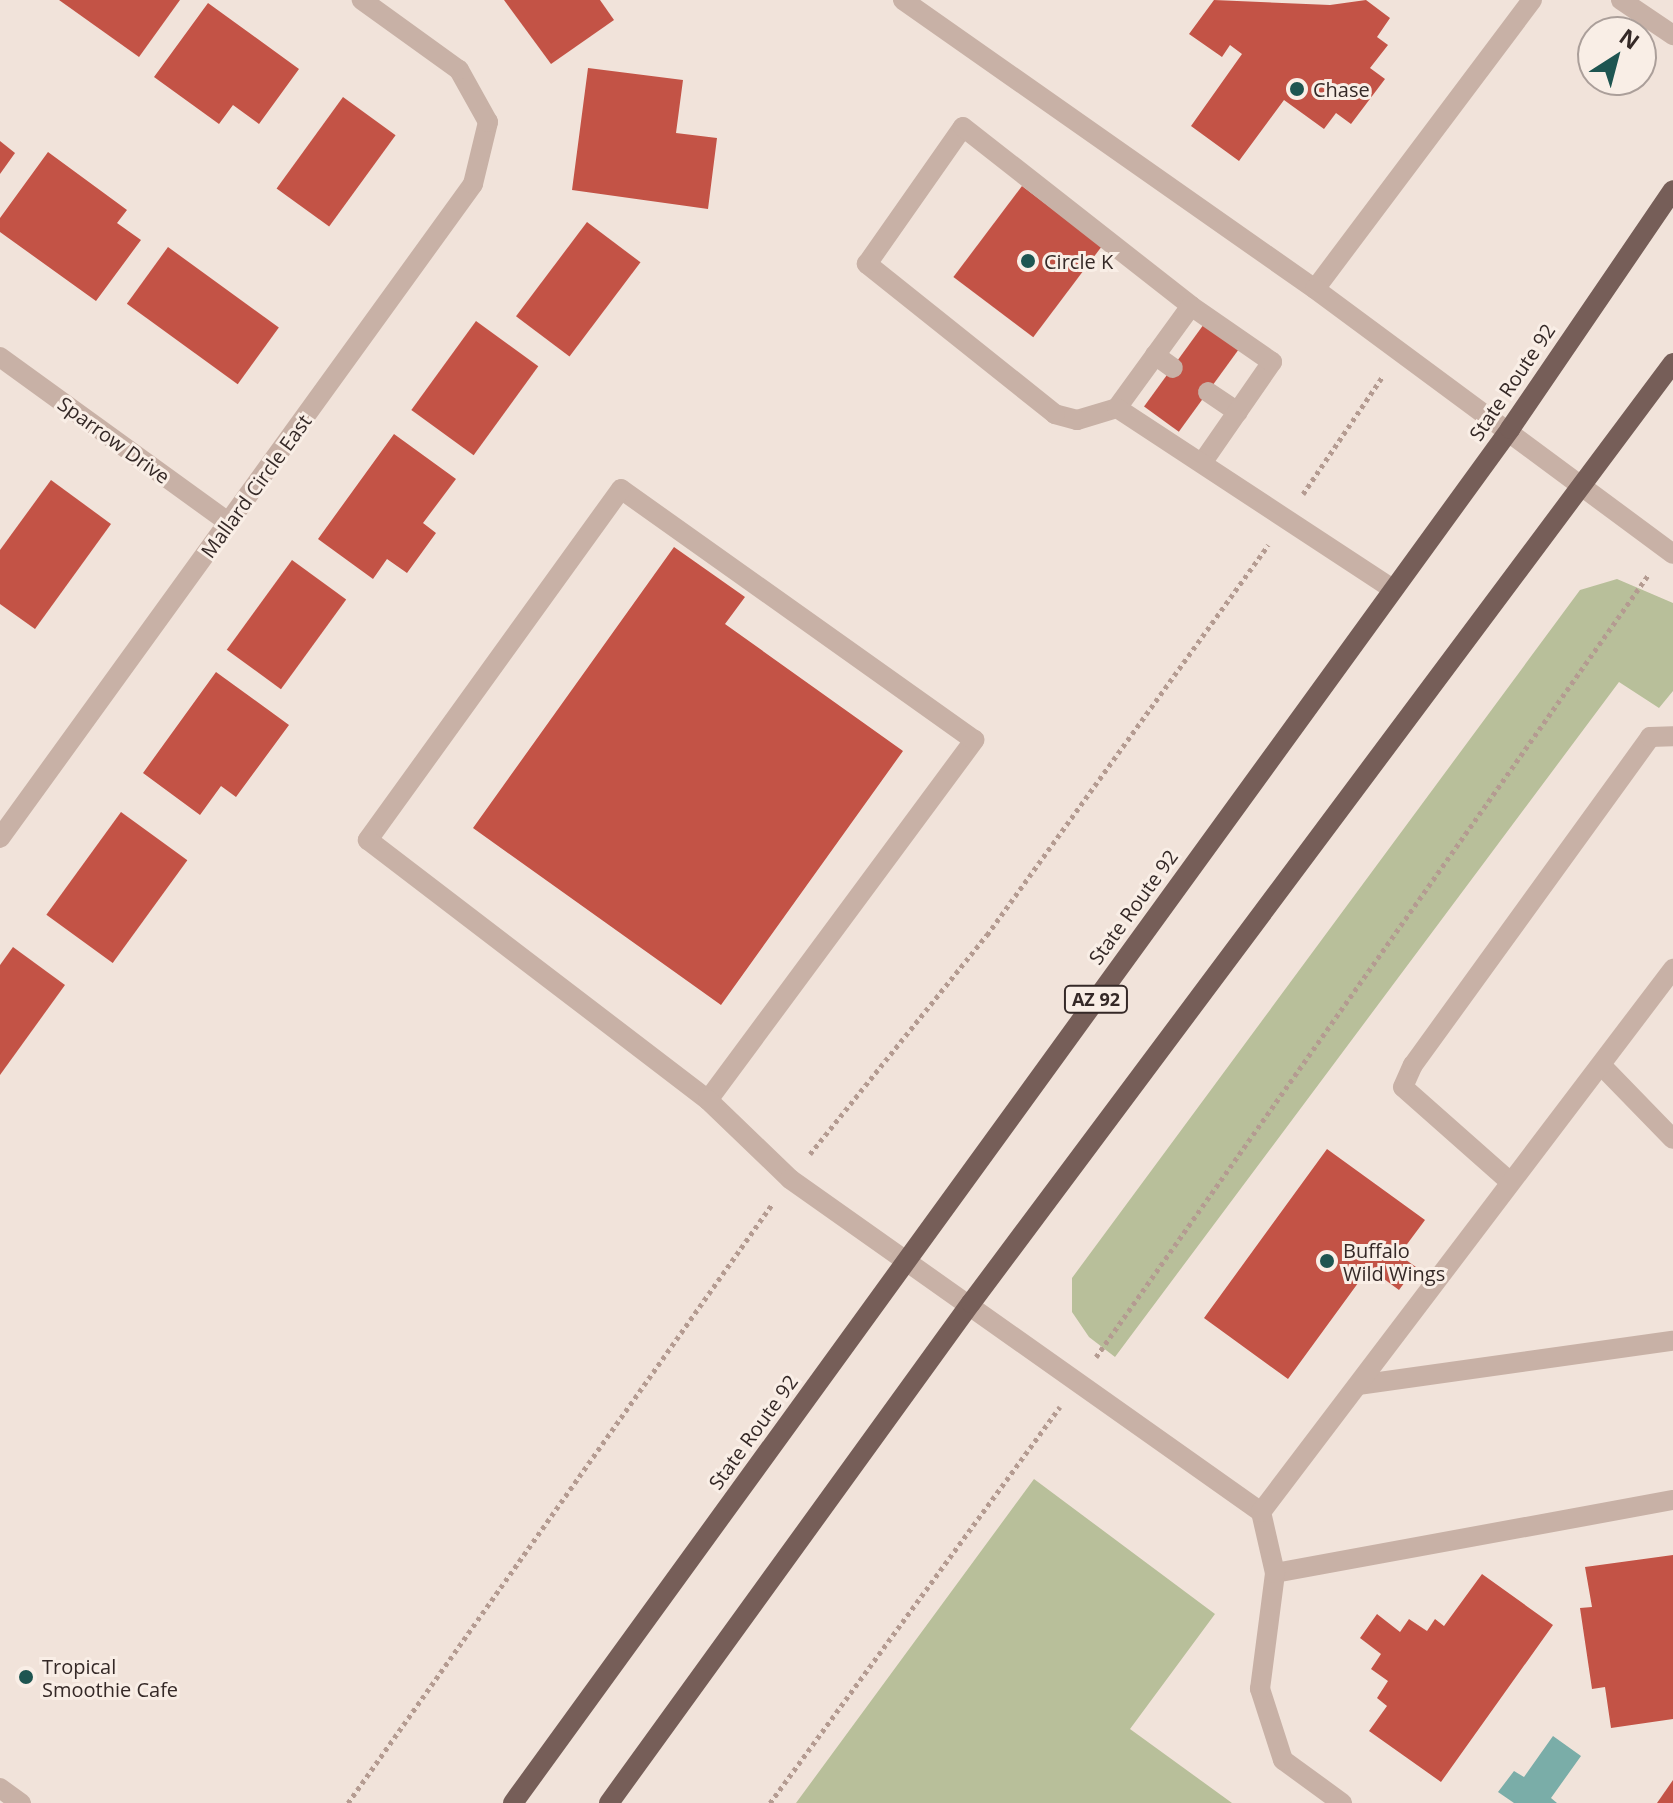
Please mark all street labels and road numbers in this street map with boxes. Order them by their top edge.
street label: State Route 92 [1464,319,1560,445]
street label: Sparrow Drive [53,391,175,489]
street label: Mallard Circle East [196,410,316,562]
street label: State Route 92 [1083,845,1183,969]
road number: AZ 92 [1062,985,1130,1013]
street label: State Route 92 [703,1370,803,1494]

